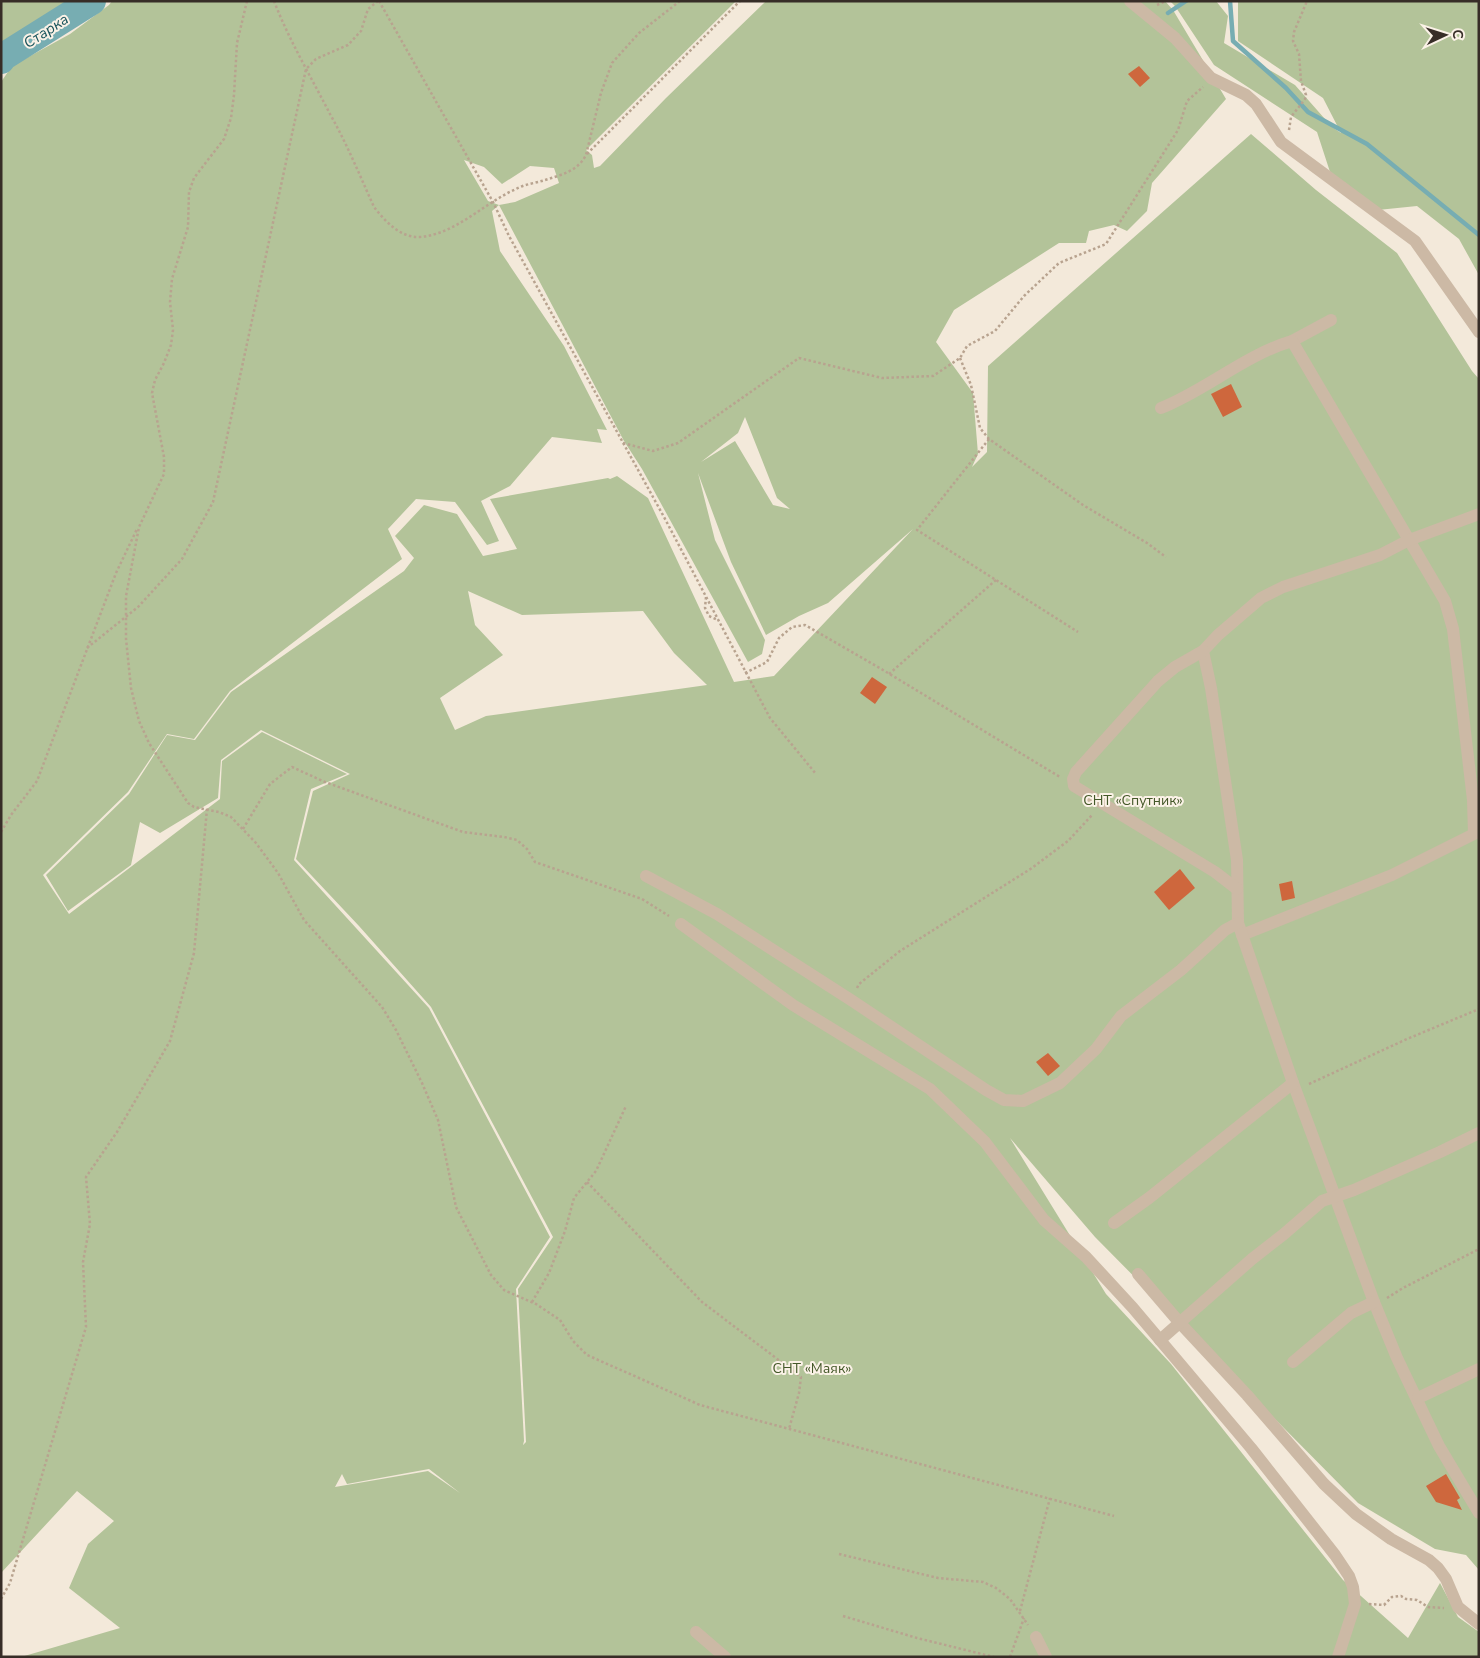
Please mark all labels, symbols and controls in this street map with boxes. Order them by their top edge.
water label: Старка [20,9,72,53]
north arrow [1420,10,1470,60]
text: С [1448,29,1467,40]
park label: СНТ «Спутник» [1083,791,1183,810]
park label: СНТ «Маяк» [773,1359,851,1378]

